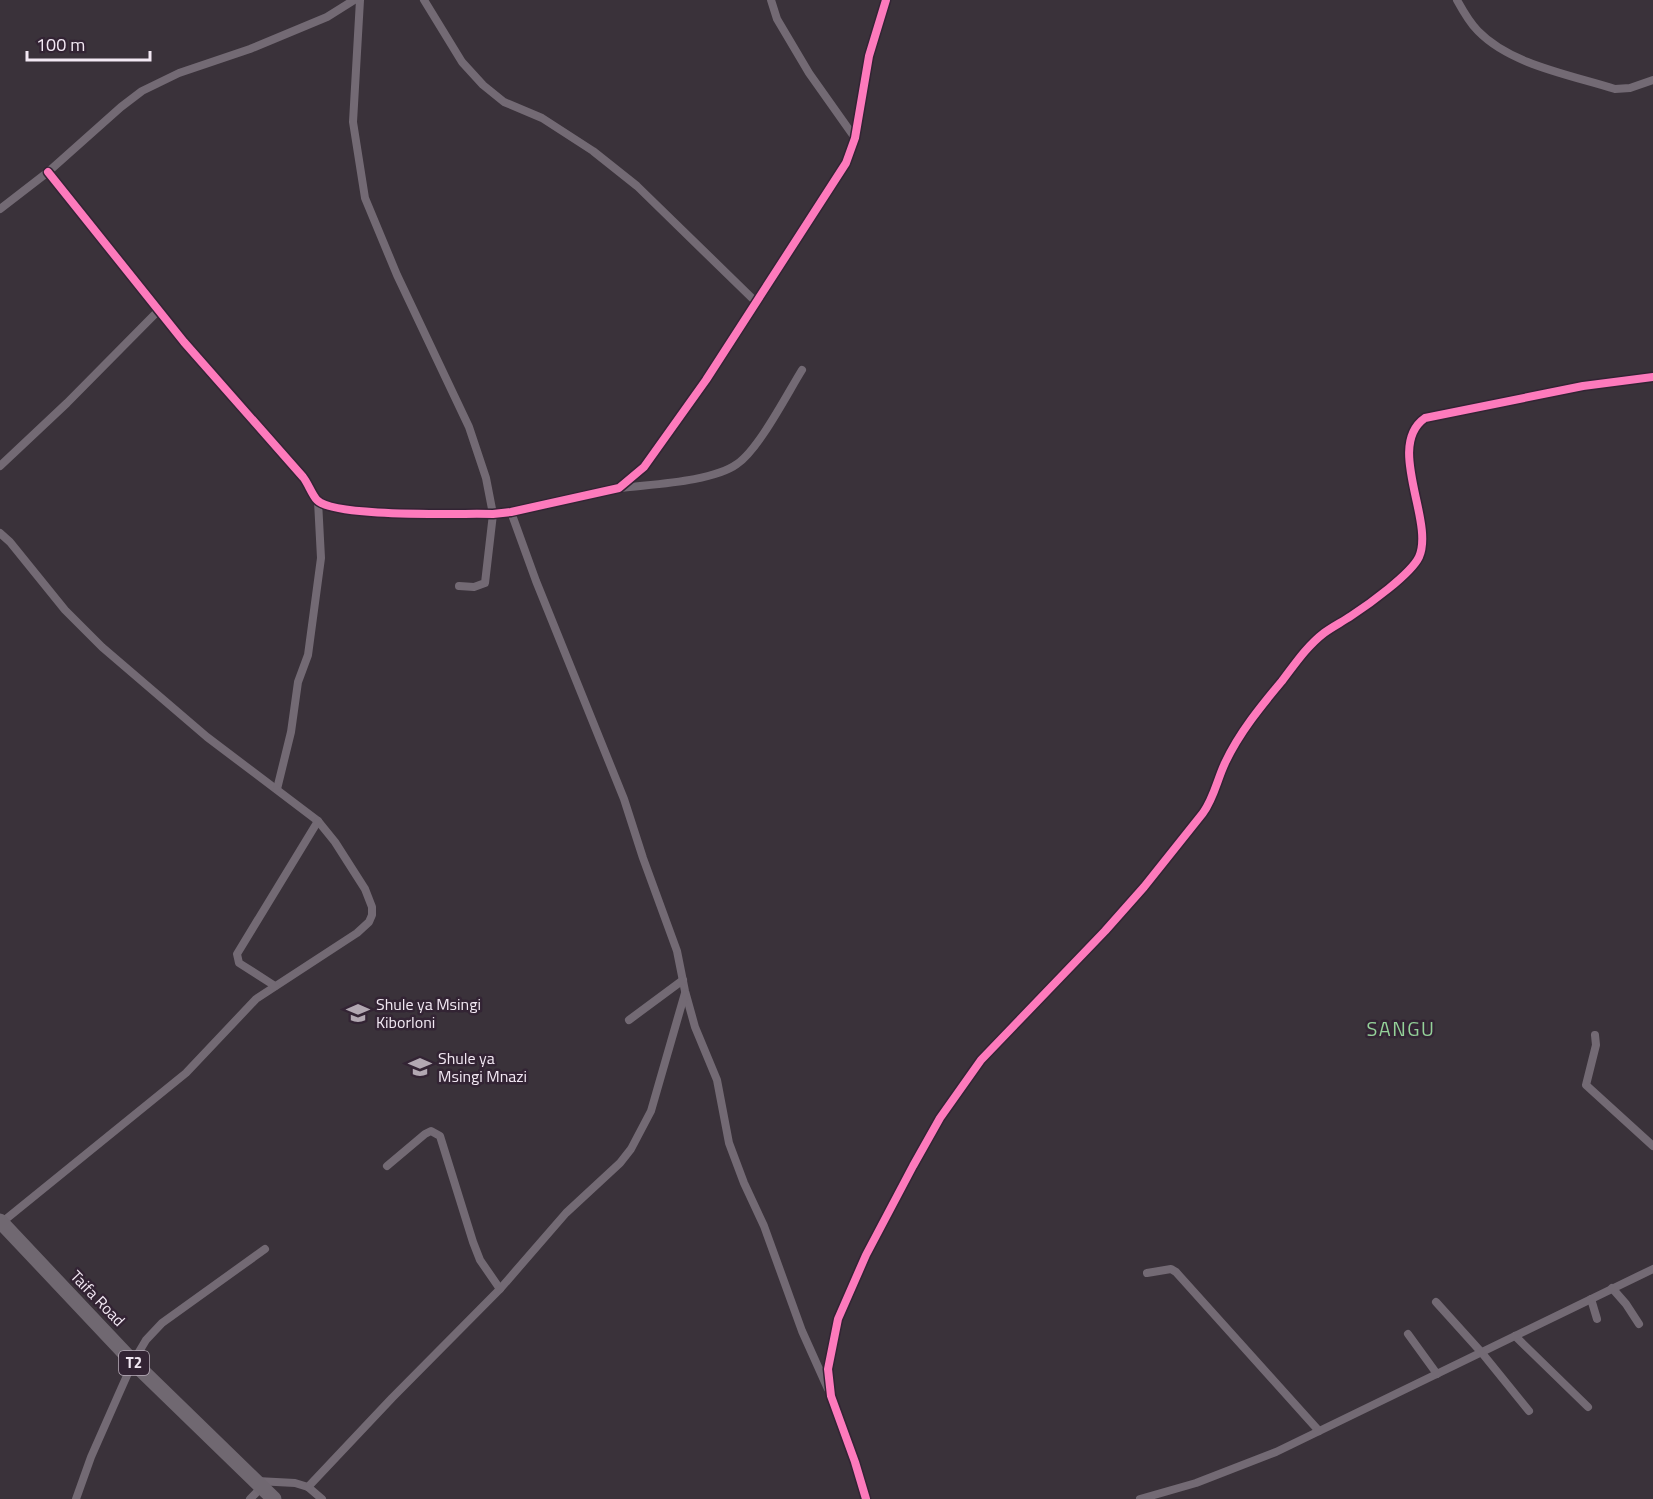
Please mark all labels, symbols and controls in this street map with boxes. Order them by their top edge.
scale bar [27,24,150,62]
text: 100 m [36,31,85,58]
place label: Shule ya Msingi Kiborloni [376,992,481,1034]
school or university icon: Shule ya Msingi Kiborloni [345,1000,371,1026]
district label: SANGU [1367,1013,1435,1044]
place label: Shule ya Msingi Mnazi [438,1046,527,1088]
school or university icon: Shule ya Msingi Mnazi [407,1054,433,1080]
street label: Taifa Road [65,1264,131,1332]
road number: T2 [119,1351,149,1375]

